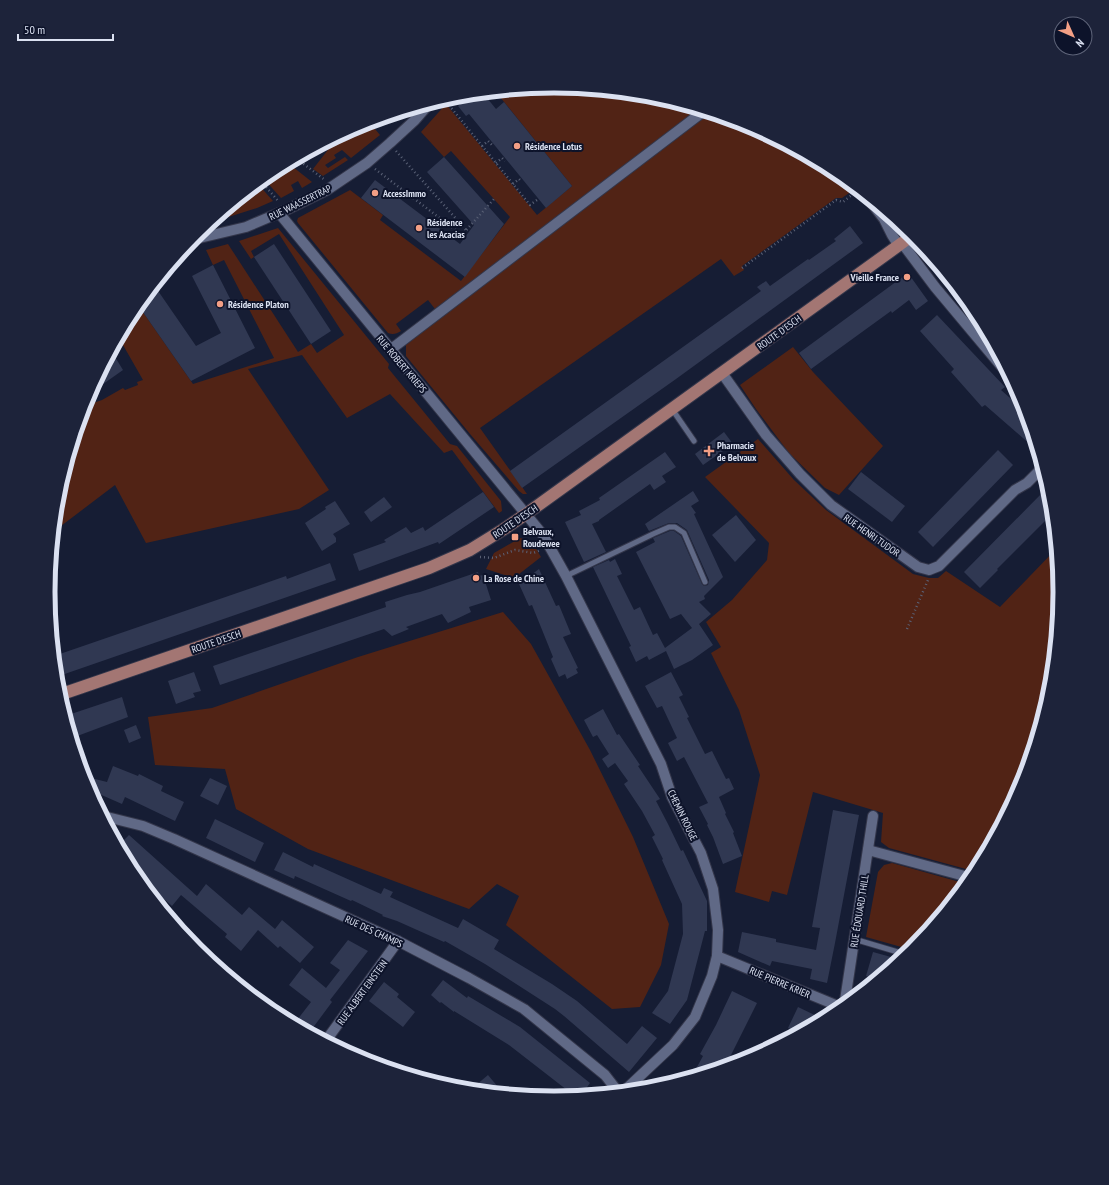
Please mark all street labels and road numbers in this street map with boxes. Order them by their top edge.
street label: RUE WAASSERTRAP [267,182,334,223]
street label: ROUTE D'ESCH [755,312,804,353]
street label: RUE ROBERT KRIEPS [374,333,429,396]
street label: ROUTE D'ESCH [490,502,540,541]
street label: RUE HENRI TUDOR [841,511,902,560]
street label: ROUTE D'ESCH [190,627,243,656]
street label: CHEMIN ROUGE [665,788,700,843]
street label: RUE ÉDOUARD THILL [847,873,872,949]
street label: RUE DES CHAMPS [343,912,405,950]
street label: RUE ALBERT EINSTEIN [334,957,390,1027]
street label: RUE PIERRE KRIER [747,964,812,1001]

